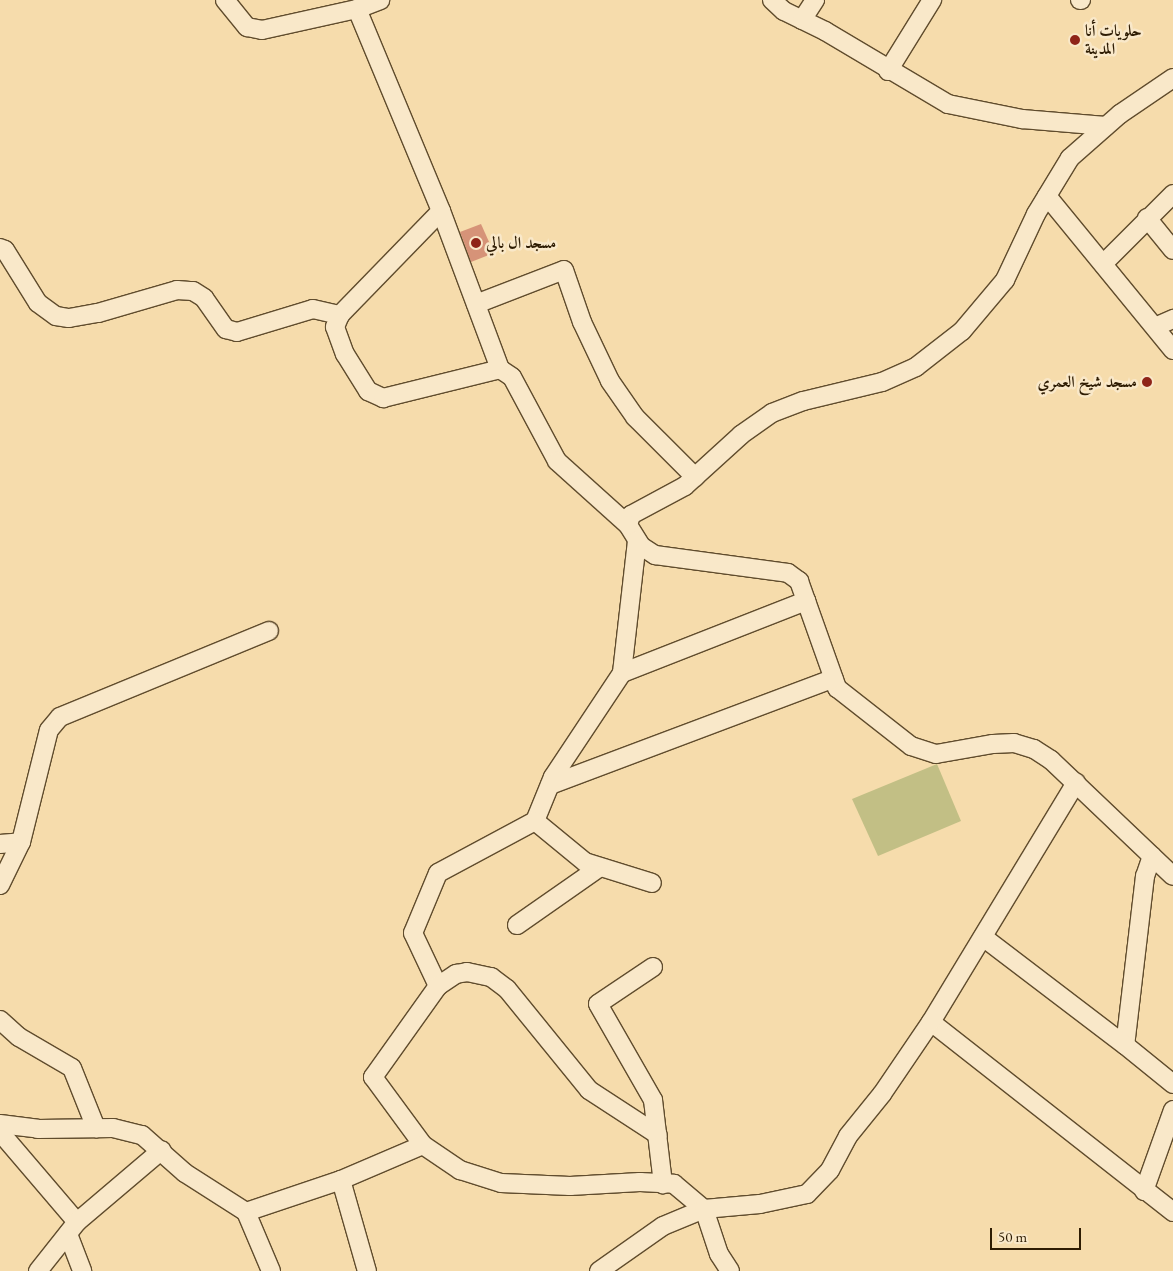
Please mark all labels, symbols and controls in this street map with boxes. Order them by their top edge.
place label: حلويات أنا المدينة [1085,21,1142,59]
marker: حلويات أنا المدينة [1069,34,1081,46]
place label: مسجد ال بالي [486,233,556,253]
marker: مسجد ال بالي [470,237,482,249]
place label: مسجد شيخ العمري [1038,372,1137,392]
marker: مسجد شيخ العمري [1141,376,1153,388]
scale bar [993,1218,1084,1250]
text: 50 m [998,1227,1027,1246]

